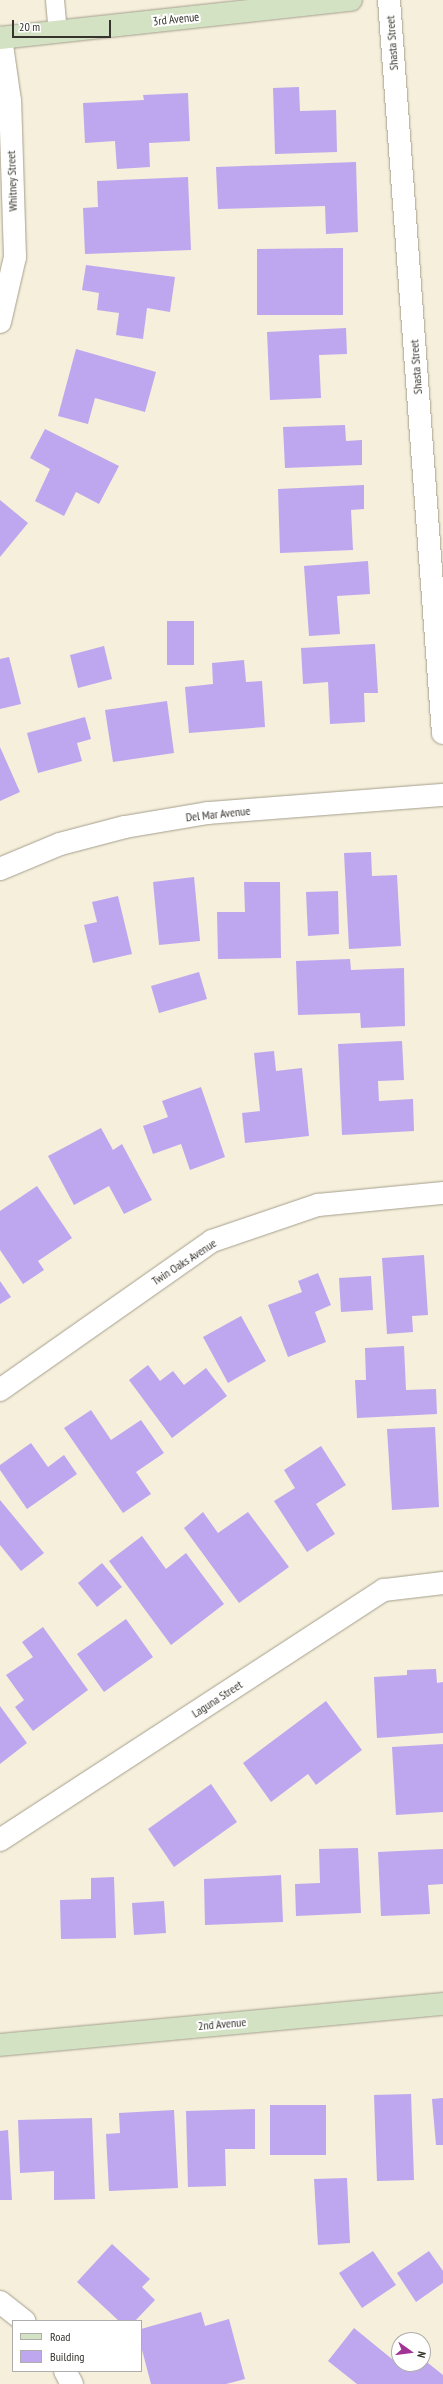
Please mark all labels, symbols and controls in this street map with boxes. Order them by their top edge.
street label: 3rd Avenue [152,9,200,29]
scale bar [14,12,113,38]
street label: Shasta Street [383,15,401,71]
text: 20 m [19,19,40,34]
street label: Whitney Street [4,150,20,212]
street label: Shasta Street [407,339,425,395]
street label: Del Mar Avenue [185,803,251,825]
street label: Twin Oaks Avenue [149,1236,219,1288]
street label: Laguna Street [189,1677,245,1721]
street label: 2nd Avenue [197,2015,247,2033]
legend [12,2320,142,2372]
text: Road [50,2329,70,2344]
north arrow [391,2332,431,2372]
text: Building [50,2349,85,2364]
text: N [414,2350,429,2359]

